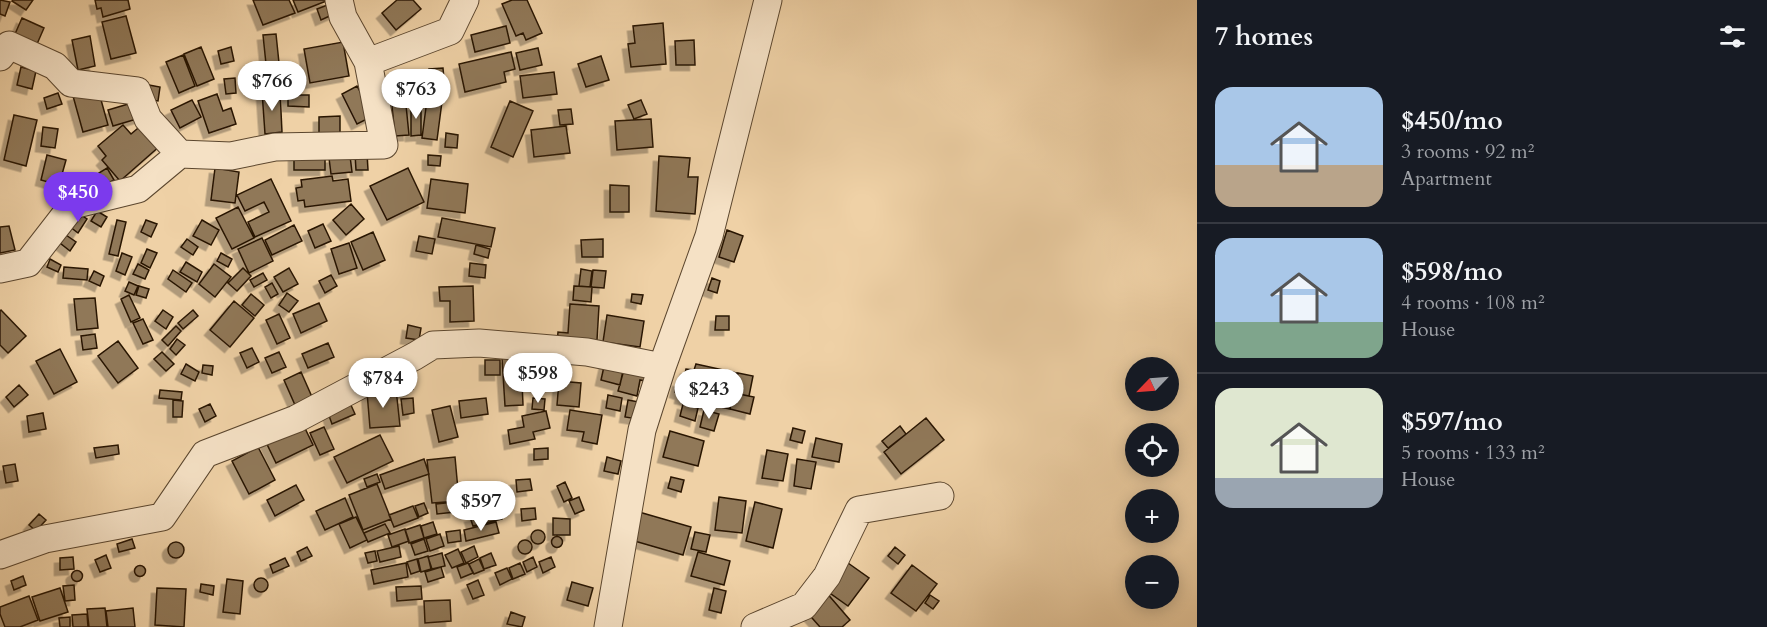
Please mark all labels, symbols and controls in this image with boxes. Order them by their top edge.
text: 7 homes [1215,19,1313,54]
icon: filters [1716,20,1749,53]
pin: $766 [236,61,308,112]
text: $766 [252,67,292,94]
pin: $763 [380,69,452,120]
text: $763 [396,75,436,102]
text: $450/mo [1401,103,1503,138]
icon: home [1263,111,1335,183]
text: 3 rooms · 92 m² [1401,138,1534,165]
text: Apartment [1401,165,1492,192]
pin: $450 [42,172,114,223]
text: $450 [58,178,98,205]
text: $598/mo [1401,254,1503,289]
icon: home [1263,262,1335,334]
text: 4 rooms · 108 m² [1401,289,1545,316]
text: House [1401,316,1455,343]
pin: $598 [502,353,574,404]
north arrow [1125,357,1179,411]
map controls [1125,357,1179,609]
pin: $784 [347,358,419,409]
text: $598 [518,359,558,386]
text: $784 [363,364,403,391]
pin: $243 [673,369,745,420]
text: $243 [689,375,729,402]
text: $597/mo [1401,404,1503,439]
icon: home [1263,412,1335,484]
button: locate [1125,423,1179,477]
text: 5 rooms · 133 m² [1401,439,1545,466]
text: House [1401,466,1455,493]
pin: $597 [445,481,517,532]
text: $597 [461,487,501,514]
button: + [1125,489,1179,543]
button: − [1125,555,1179,609]

